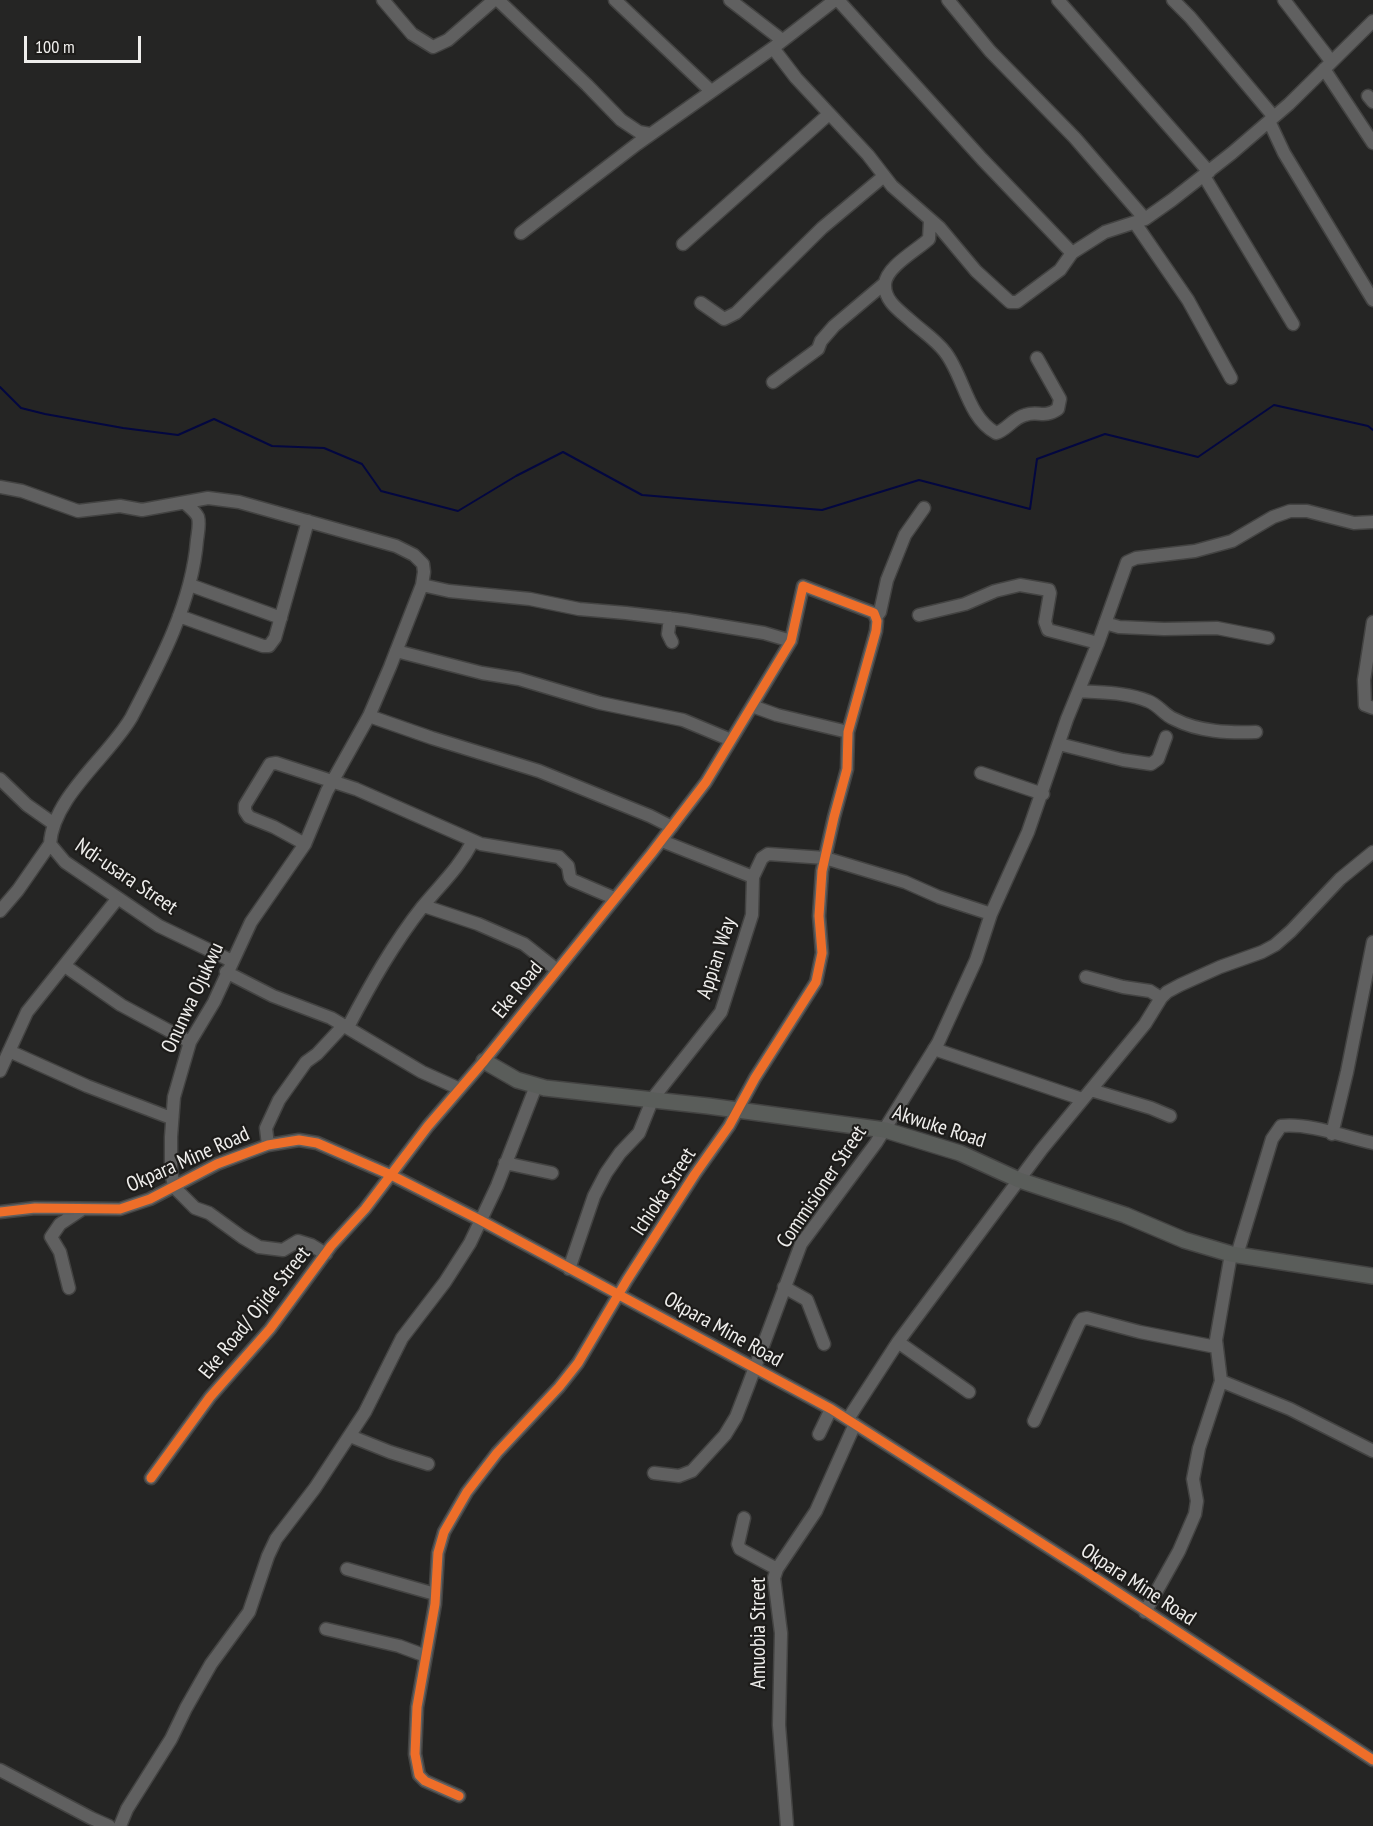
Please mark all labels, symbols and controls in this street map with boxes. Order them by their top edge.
scale bar [27,24,144,62]
text: 100 m [35,35,75,58]
street label: Ndi-usara Street [70,834,182,920]
street label: Appian Way [692,914,742,1002]
street label: Onunwa Ojukwu [156,939,230,1057]
street label: Eke Road [487,956,549,1024]
street label: Akwuke Road [889,1100,989,1154]
street label: Commisioner Street [772,1121,872,1253]
street label: Okpara Mine Road [123,1122,253,1198]
street label: Ichioka Street [626,1143,702,1241]
street label: Eke Road/ Ojide Street [194,1242,316,1384]
street label: Okpara Mine Road [659,1287,787,1373]
street label: Okpara Mine Road [1076,1539,1200,1631]
street label: Amuobia Street [746,1577,772,1689]

